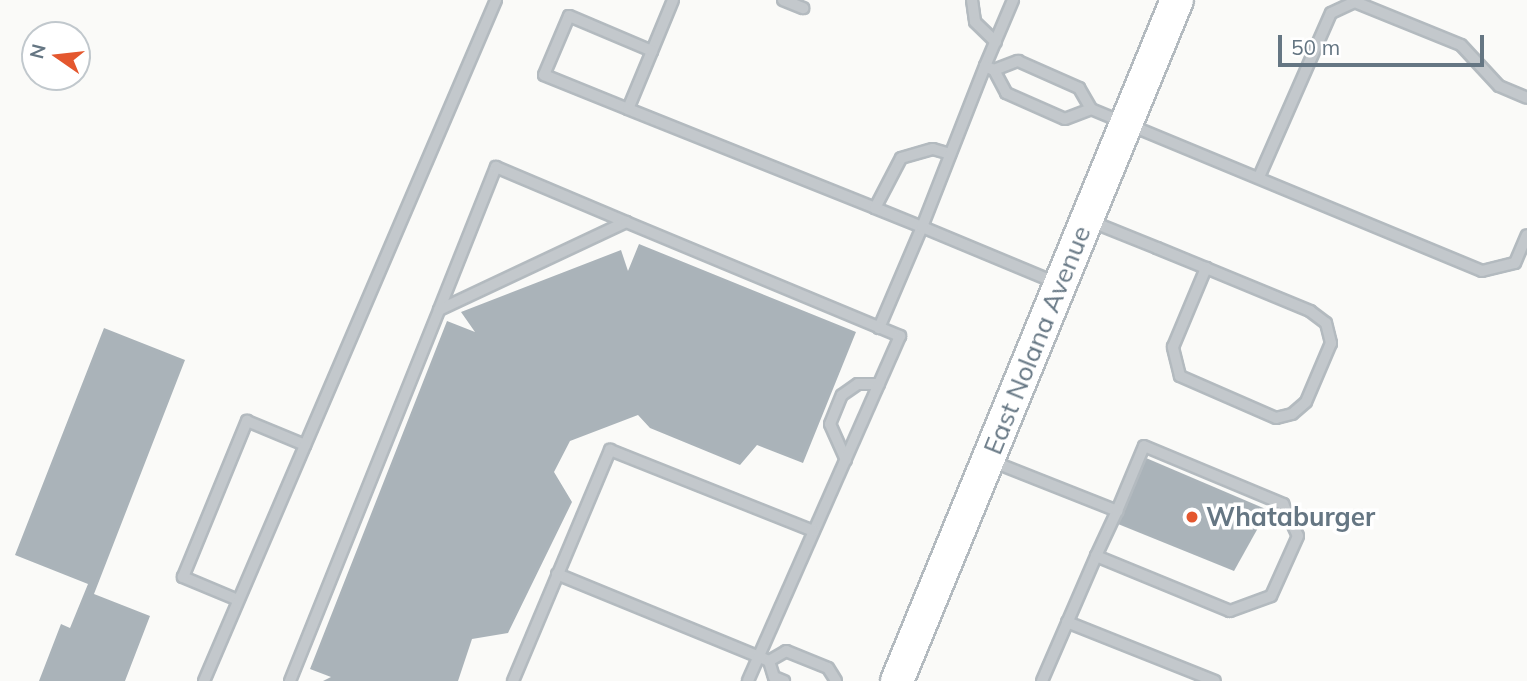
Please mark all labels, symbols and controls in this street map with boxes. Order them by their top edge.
north arrow [21,21,91,91]
scale bar [1282,21,1488,65]
text: 50 m [1291,34,1340,60]
text: N [24,42,51,61]
street label: East Nolana Avenue [977,221,1097,459]
place label: Whataburger [1206,501,1375,533]
marker: Whataburger [1184,509,1200,525]

